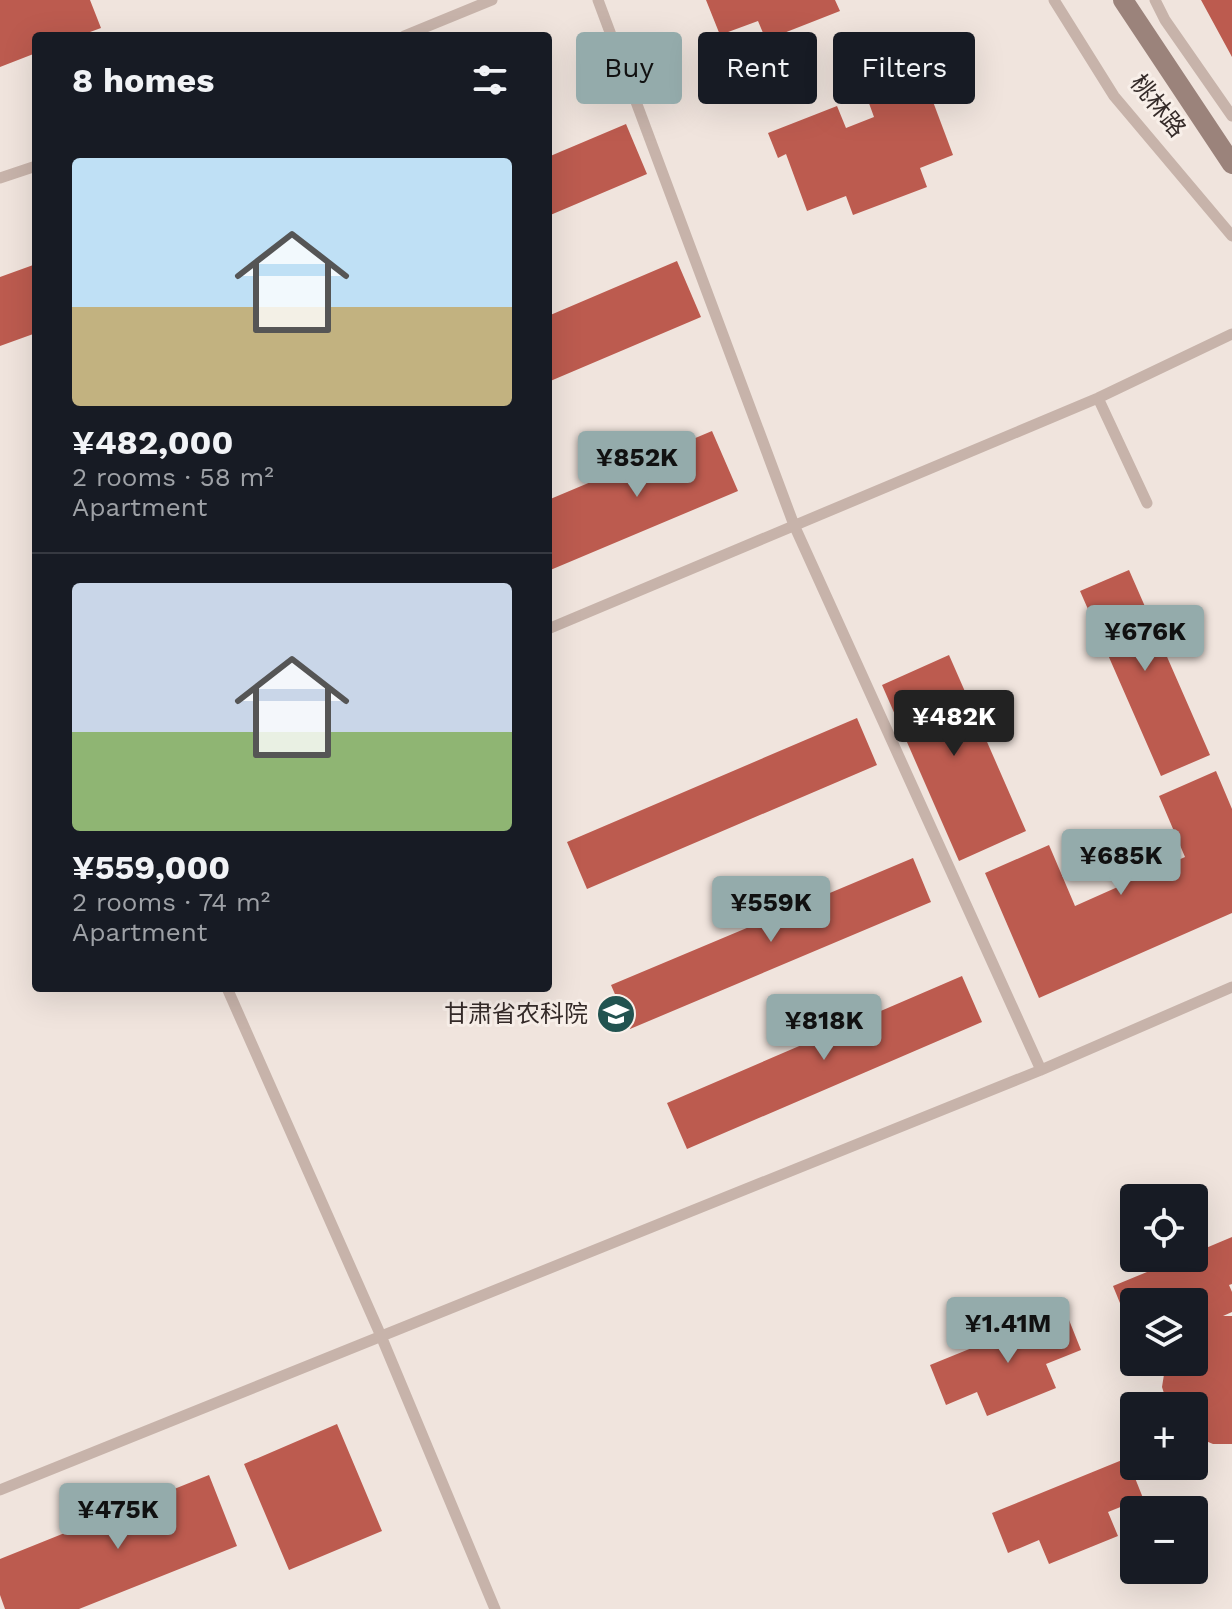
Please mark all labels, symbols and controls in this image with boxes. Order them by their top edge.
chip: Buy [576,32,682,104]
chip: Rent [698,32,817,104]
chip: Filters [833,32,975,104]
icon: filters [468,58,512,102]
text: 8 homes [72,60,214,100]
street label: 桃林路 [1124,69,1192,143]
icon: home [220,210,364,354]
text: ¥482,000 [72,422,233,462]
pin: ¥852K [581,431,693,499]
text: ¥852K [596,442,678,472]
text: 2 rooms · 58 m² [72,462,274,492]
text: Apartment [72,492,208,522]
pin: ¥676K [1089,605,1201,673]
text: ¥676K [1104,616,1186,646]
icon: home [220,635,364,779]
pin: ¥482K [898,690,1010,758]
text: ¥482K [912,701,996,731]
pin: ¥685K [1065,829,1177,897]
text: ¥685K [1080,840,1162,870]
text: ¥559,000 [72,847,230,887]
pin: ¥559K [715,876,827,944]
text: 2 rooms · 74 m² [72,887,270,917]
text: ¥559K [730,887,812,917]
text: Apartment [72,917,208,947]
school or university icon: 甘肃省农科院 [595,993,637,1035]
pin: ¥818K [768,994,880,1062]
place label: 甘肃省农科院 [444,1000,588,1028]
text: ¥818K [784,1005,864,1035]
map controls [1120,1184,1208,1584]
button: locate [1120,1184,1208,1272]
button: layers [1120,1288,1208,1376]
pin: ¥1.41M [943,1297,1073,1365]
text: ¥1.41M [965,1308,1052,1338]
button: + [1120,1392,1208,1480]
pin: ¥475K [62,1483,174,1551]
text: ¥475K [77,1494,159,1524]
button: − [1120,1496,1208,1584]

